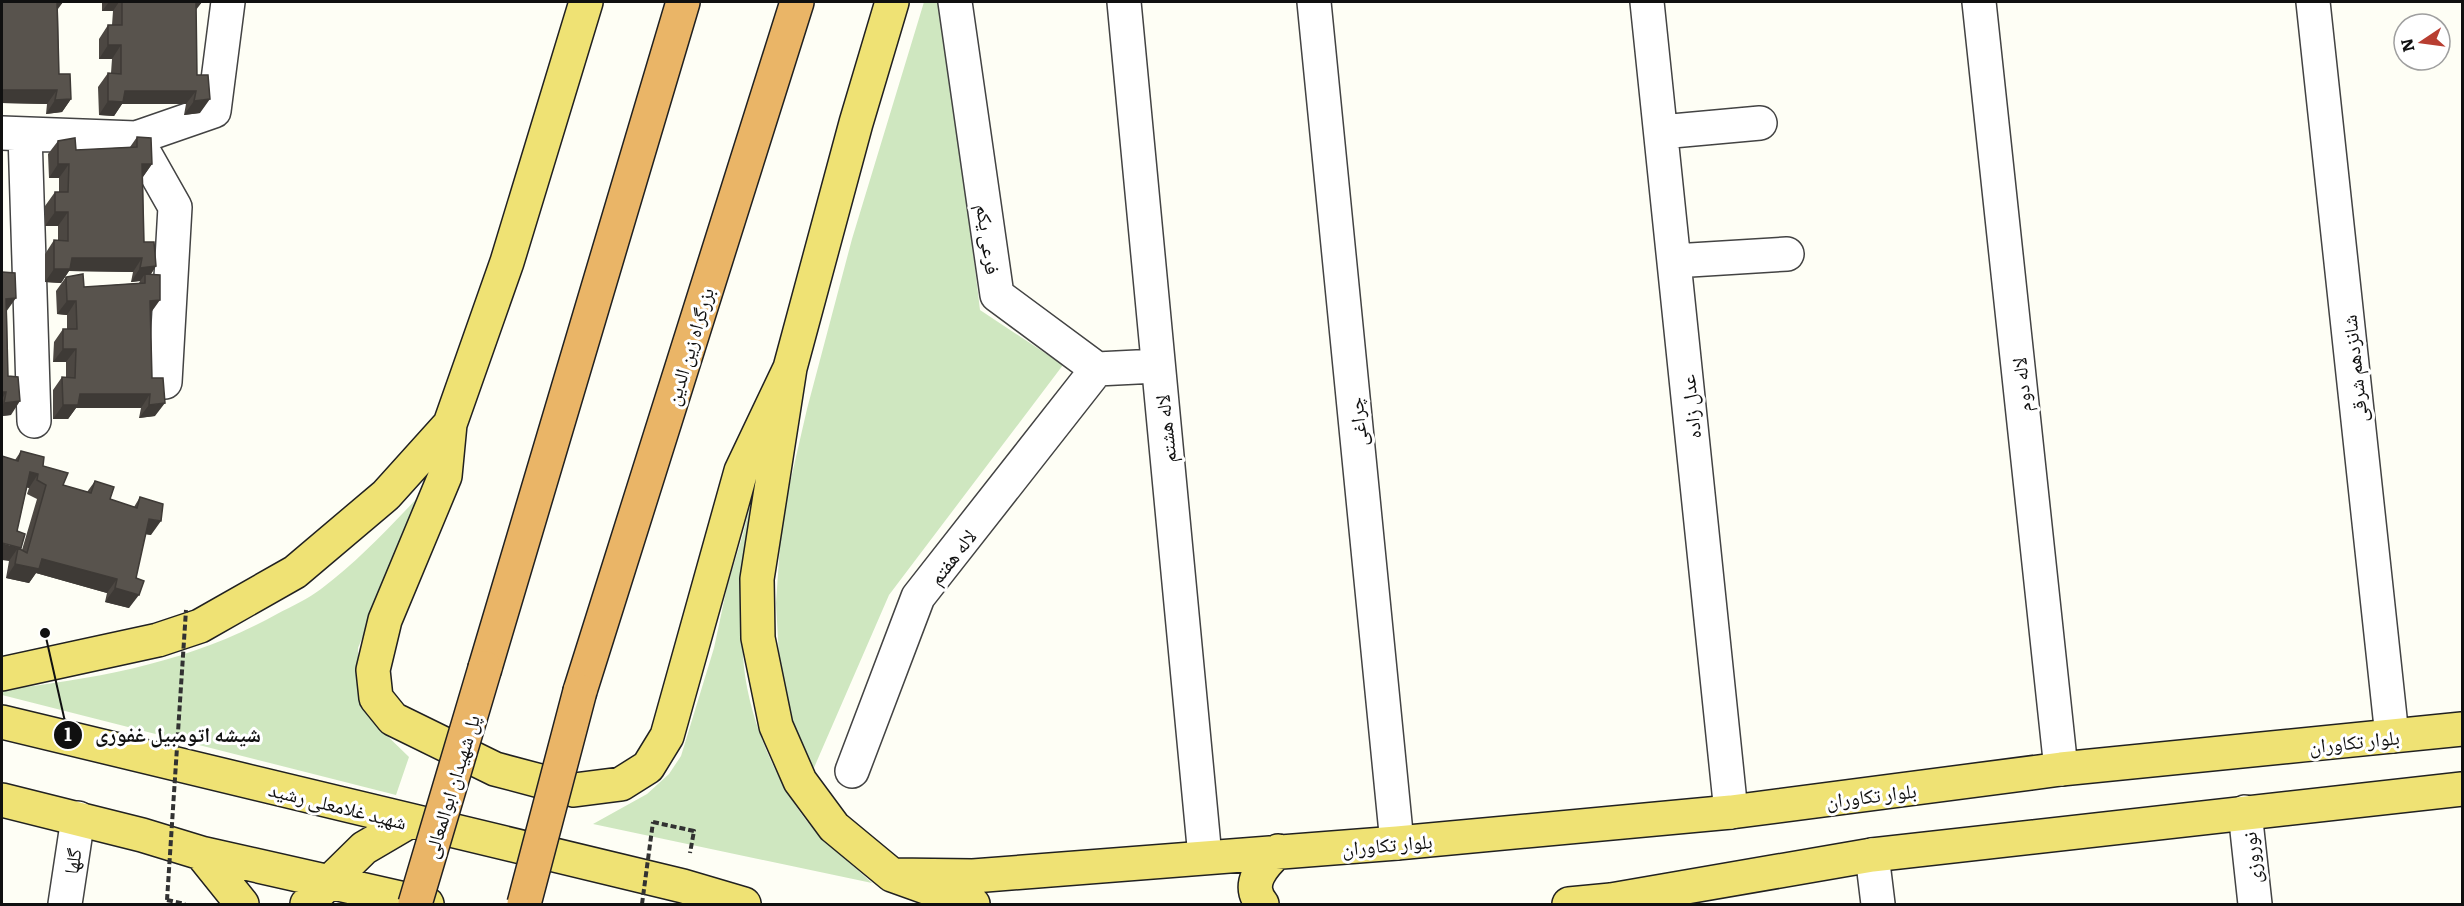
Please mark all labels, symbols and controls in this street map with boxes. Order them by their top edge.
north arrow [2392,12,2452,72]
text: N [2393,36,2420,55]
street label: فرعی یکم [969,202,1010,276]
street label: بزرگراه زین الدین [656,283,720,409]
street label: شانزدهم شرقی [2332,314,2375,424]
street label: لاله دوم [2002,356,2039,414]
street label: عدل زاده [1671,373,1707,441]
street label: لاله هشتم [1145,393,1184,465]
street label: چراغی [1338,396,1374,448]
street label: لاله هفتم [920,522,983,591]
street label: پل شهیدان ابوالمعالی [414,710,486,862]
callout: شیشه اتومبیل غفوری [53,715,273,754]
text: شیشه اتومبیل غفوری [95,717,261,748]
text: 1 [64,720,72,747]
street label: بلوار تکاوران [2307,720,2401,760]
street label: شهید غلامعلی رشید [266,772,410,836]
street label: بلوار تکاوران [1824,774,1918,814]
street label: بلوار تکاوران [1340,824,1434,862]
street label: نوروزی [2232,831,2268,885]
street label: گلها [54,846,88,876]

